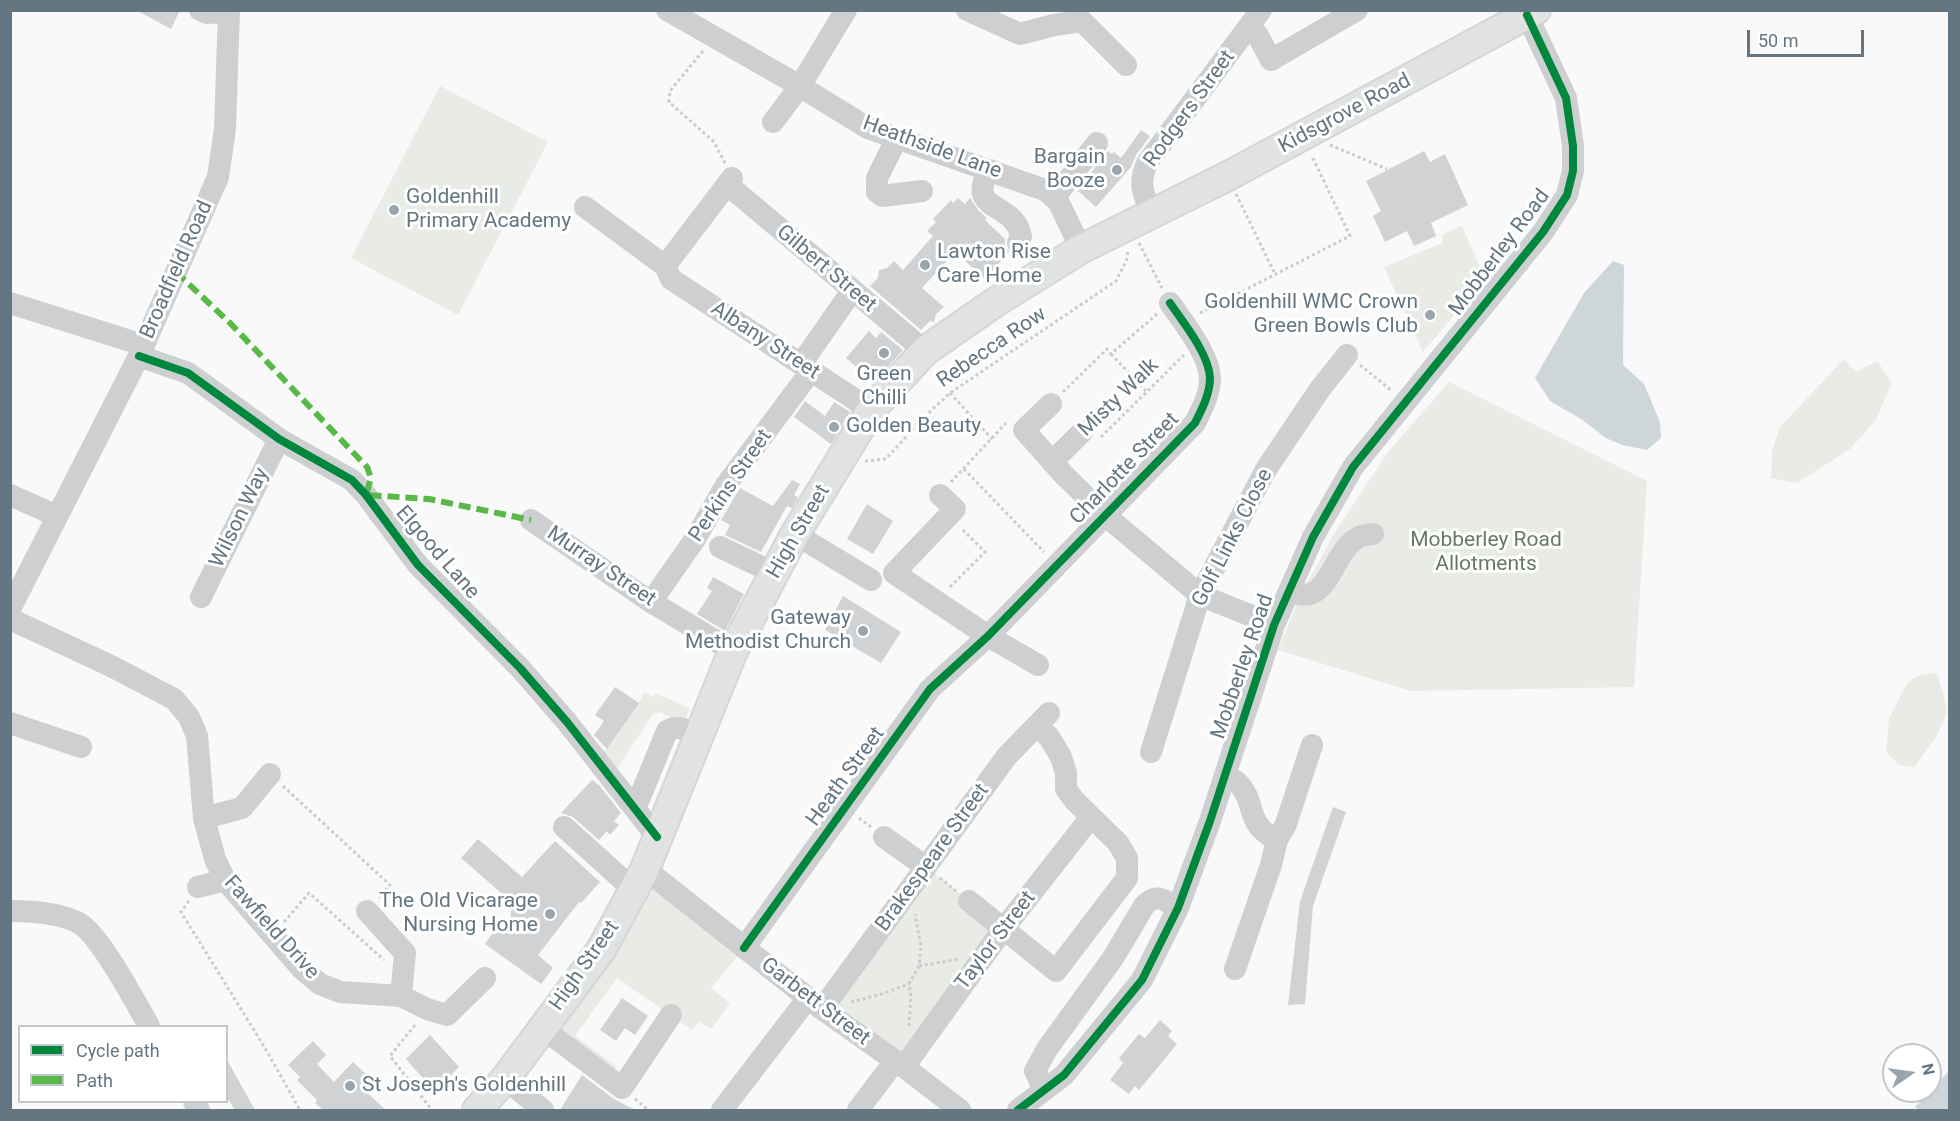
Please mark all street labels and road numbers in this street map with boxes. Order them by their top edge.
street label: Rodgers Street [1139,46,1241,172]
street label: Kidsgrove Road [1275,69,1415,159]
street label: Heathside Lane [859,111,1005,185]
street label: Mobberley Road [1444,185,1556,321]
street label: Broadfield Road [135,197,219,343]
street label: Gilbert Street [771,220,881,318]
street label: Albany Street [706,297,824,385]
street label: Rebecca Row [933,302,1051,394]
street label: Misty Walk [1074,354,1164,442]
street label: Charlotte Street [1065,408,1185,530]
street label: Perkins Street [684,425,778,547]
street label: Wilson Way [205,464,275,572]
street label: Golf Links Close [1187,465,1279,611]
street label: High Street [762,481,836,583]
street label: Elgood Lane [390,501,484,605]
street label: Murray Street [542,521,660,613]
street label: Mobberley Road [1206,591,1280,743]
street label: Heath Street [802,722,890,832]
street label: Brakespeare Street [871,779,995,937]
street label: Fawfield Drive [218,871,324,985]
street label: Taylor Street [951,887,1041,995]
street label: High Street [545,916,625,1016]
street label: Garbett Street [755,953,875,1051]

